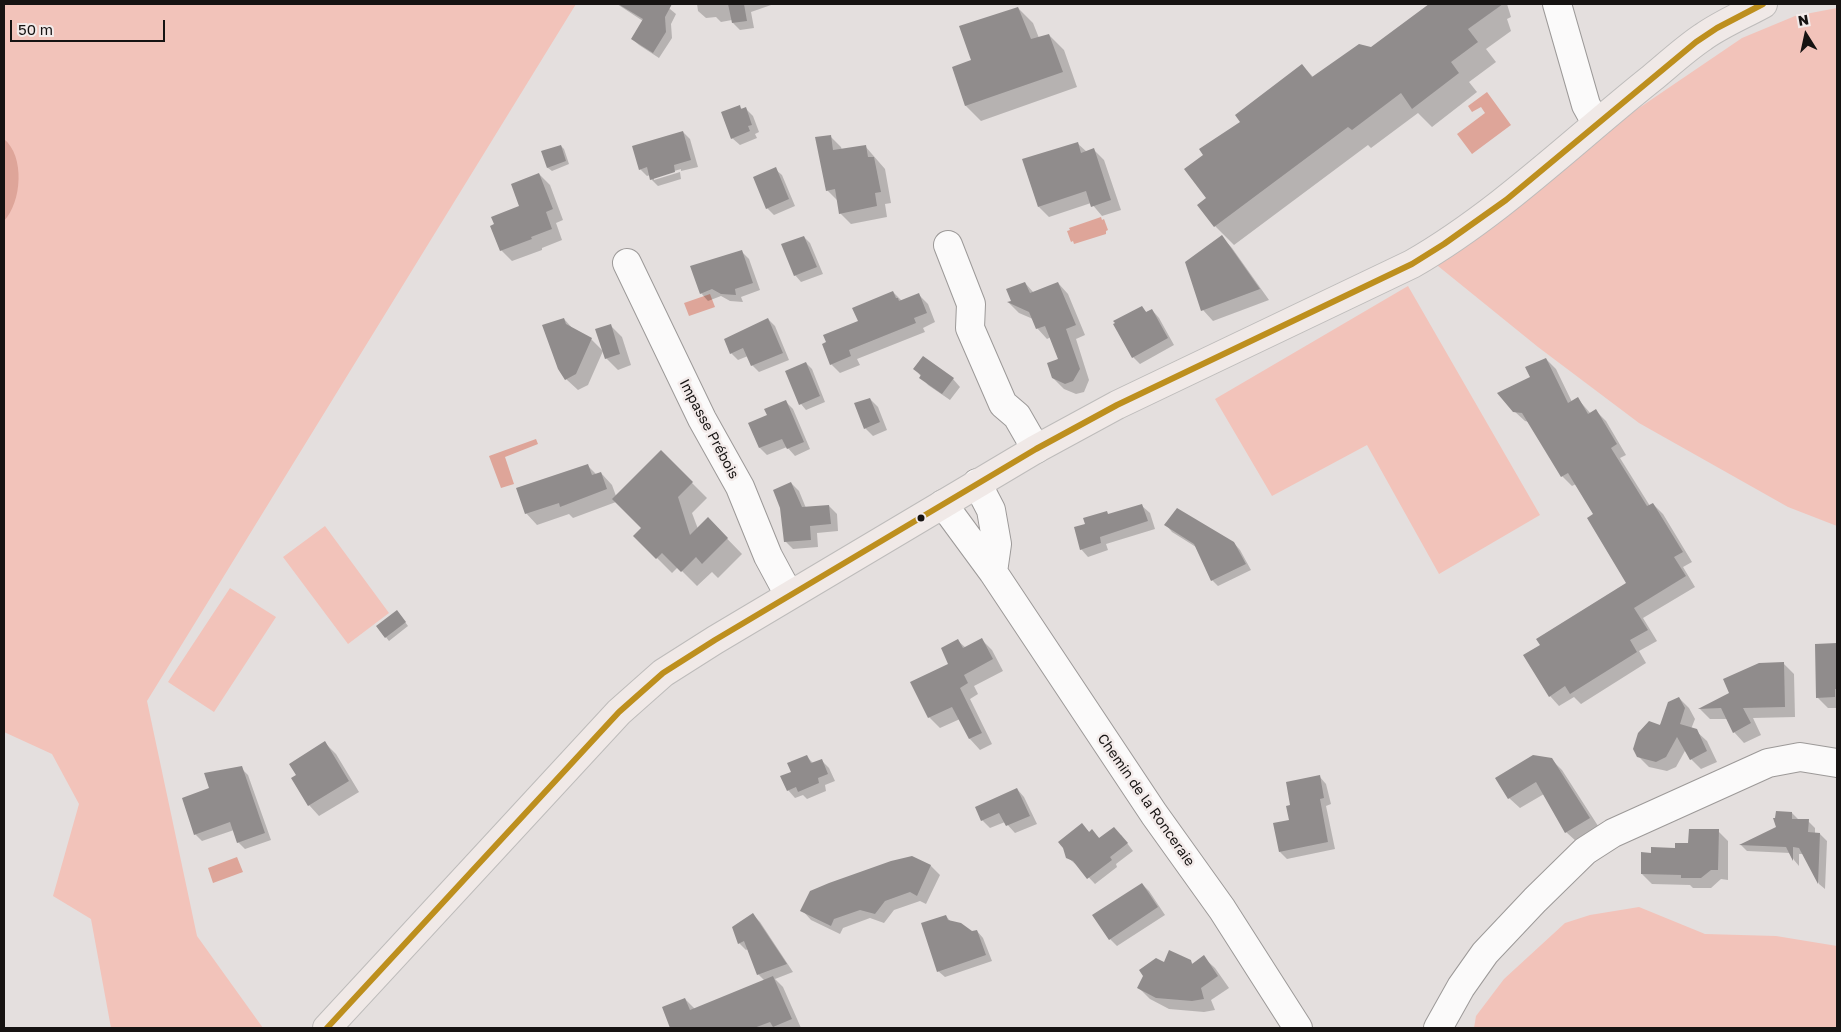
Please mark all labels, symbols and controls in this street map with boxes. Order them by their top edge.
scale bar [12,10,168,42]
north arrow [1781,10,1831,60]
text: N [1797,10,1810,29]
text: 50 m [18,20,53,38]
street label: Impasse Prébois [676,376,742,482]
unlabelled marker [916,513,926,523]
street label: Chemin de la Ronceraie [1094,731,1198,869]

